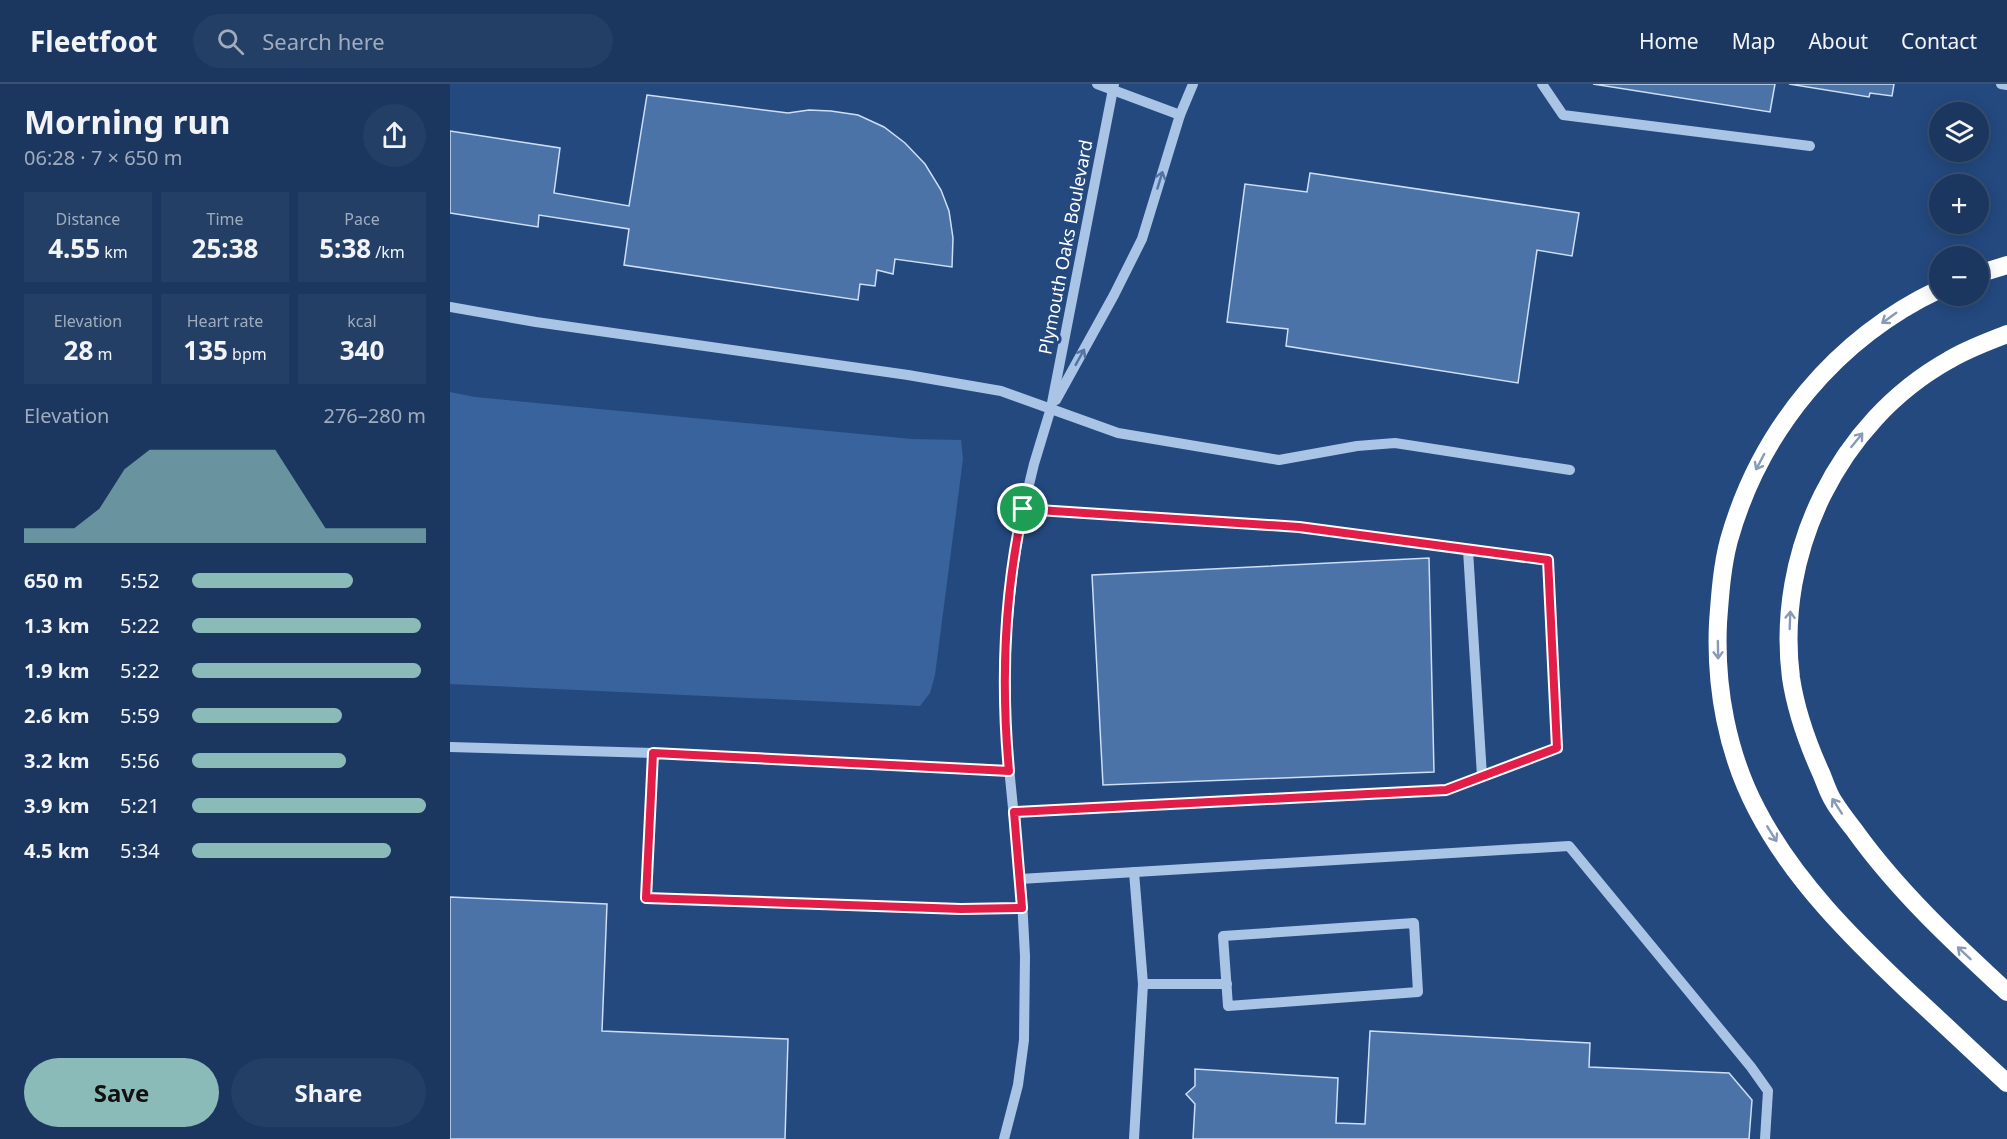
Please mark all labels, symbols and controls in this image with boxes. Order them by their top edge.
search box [193,14,613,68]
text: Fleetfoot [30,22,157,60]
icon: search [214,25,247,58]
text: Search here [262,26,385,56]
text: Home [1639,27,1699,55]
text: Map [1732,27,1775,55]
text: About [1808,27,1868,55]
text: Contact [1901,27,1977,55]
text: Morning run [24,99,230,144]
map controls [1929,102,1989,306]
button: layers [1929,102,1989,162]
button: share [363,104,426,167]
street label: Plymouth Oaks Boulevard [1032,137,1098,357]
text: 06:28 · 7 × 650 m [24,144,182,171]
one-way arrow [1155,171,1166,190]
button: + [1929,174,1989,234]
text: Distance [56,208,120,230]
text: Time [206,208,244,230]
text: Pace [344,208,380,230]
text: 4.55 [48,230,100,266]
text: 25:38 [192,230,258,266]
text: 5:38 [319,230,371,266]
text: km [100,241,128,263]
text: /km [371,241,405,263]
button: − [1929,246,1989,306]
text: Elevation [54,310,122,332]
text: Heart rate [187,310,263,332]
text: kcal [347,310,377,332]
one-way arrow [1881,312,1897,325]
text: 28 [64,332,93,368]
text: 135 [183,332,228,368]
text: 340 [340,332,384,368]
text: m [93,343,112,365]
text: bpm [228,343,267,365]
one-way arrow [1074,349,1086,366]
text: Elevation [24,402,109,429]
text: 276–280 m [323,402,426,429]
one-way arrow [1850,433,1864,448]
one-way arrow [1754,453,1766,470]
pin [997,483,1048,534]
icon: arrive [1006,492,1039,525]
text: 650 m [24,567,83,594]
text: 5:52 [120,567,160,594]
one-way arrow [1784,610,1795,630]
text: 1.3 km [24,612,90,639]
text: 5:22 [120,612,160,639]
one-way arrow [1712,639,1724,659]
text: 1.9 km [24,657,90,684]
text: 5:22 [120,657,160,684]
text: 2.6 km [24,702,90,729]
text: 5:59 [120,702,160,729]
text: 3.2 km [24,747,90,774]
text: 5:56 [120,747,160,774]
text: 3.9 km [24,792,90,819]
text: 5:21 [120,792,160,819]
one-way arrow [1831,798,1843,814]
one-way arrow [1767,825,1779,842]
text: 4.5 km [24,837,90,864]
text: 5:34 [120,837,160,864]
one-way arrow [1957,946,1972,960]
button: Save [24,1058,219,1127]
button: Share [231,1058,426,1127]

